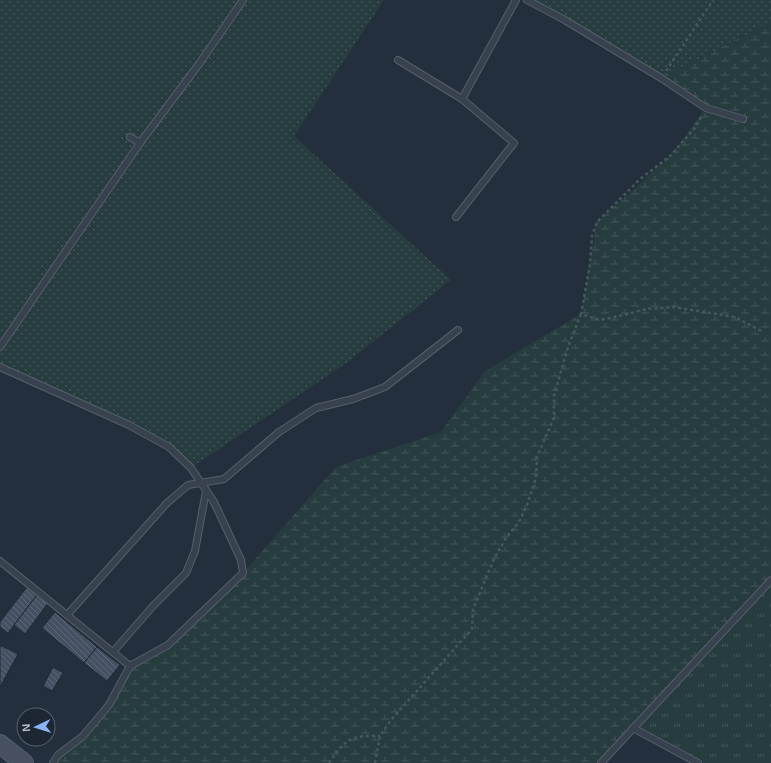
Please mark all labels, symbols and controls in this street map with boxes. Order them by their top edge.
north arrow [16,707,56,747]
text: N [20,723,32,732]

